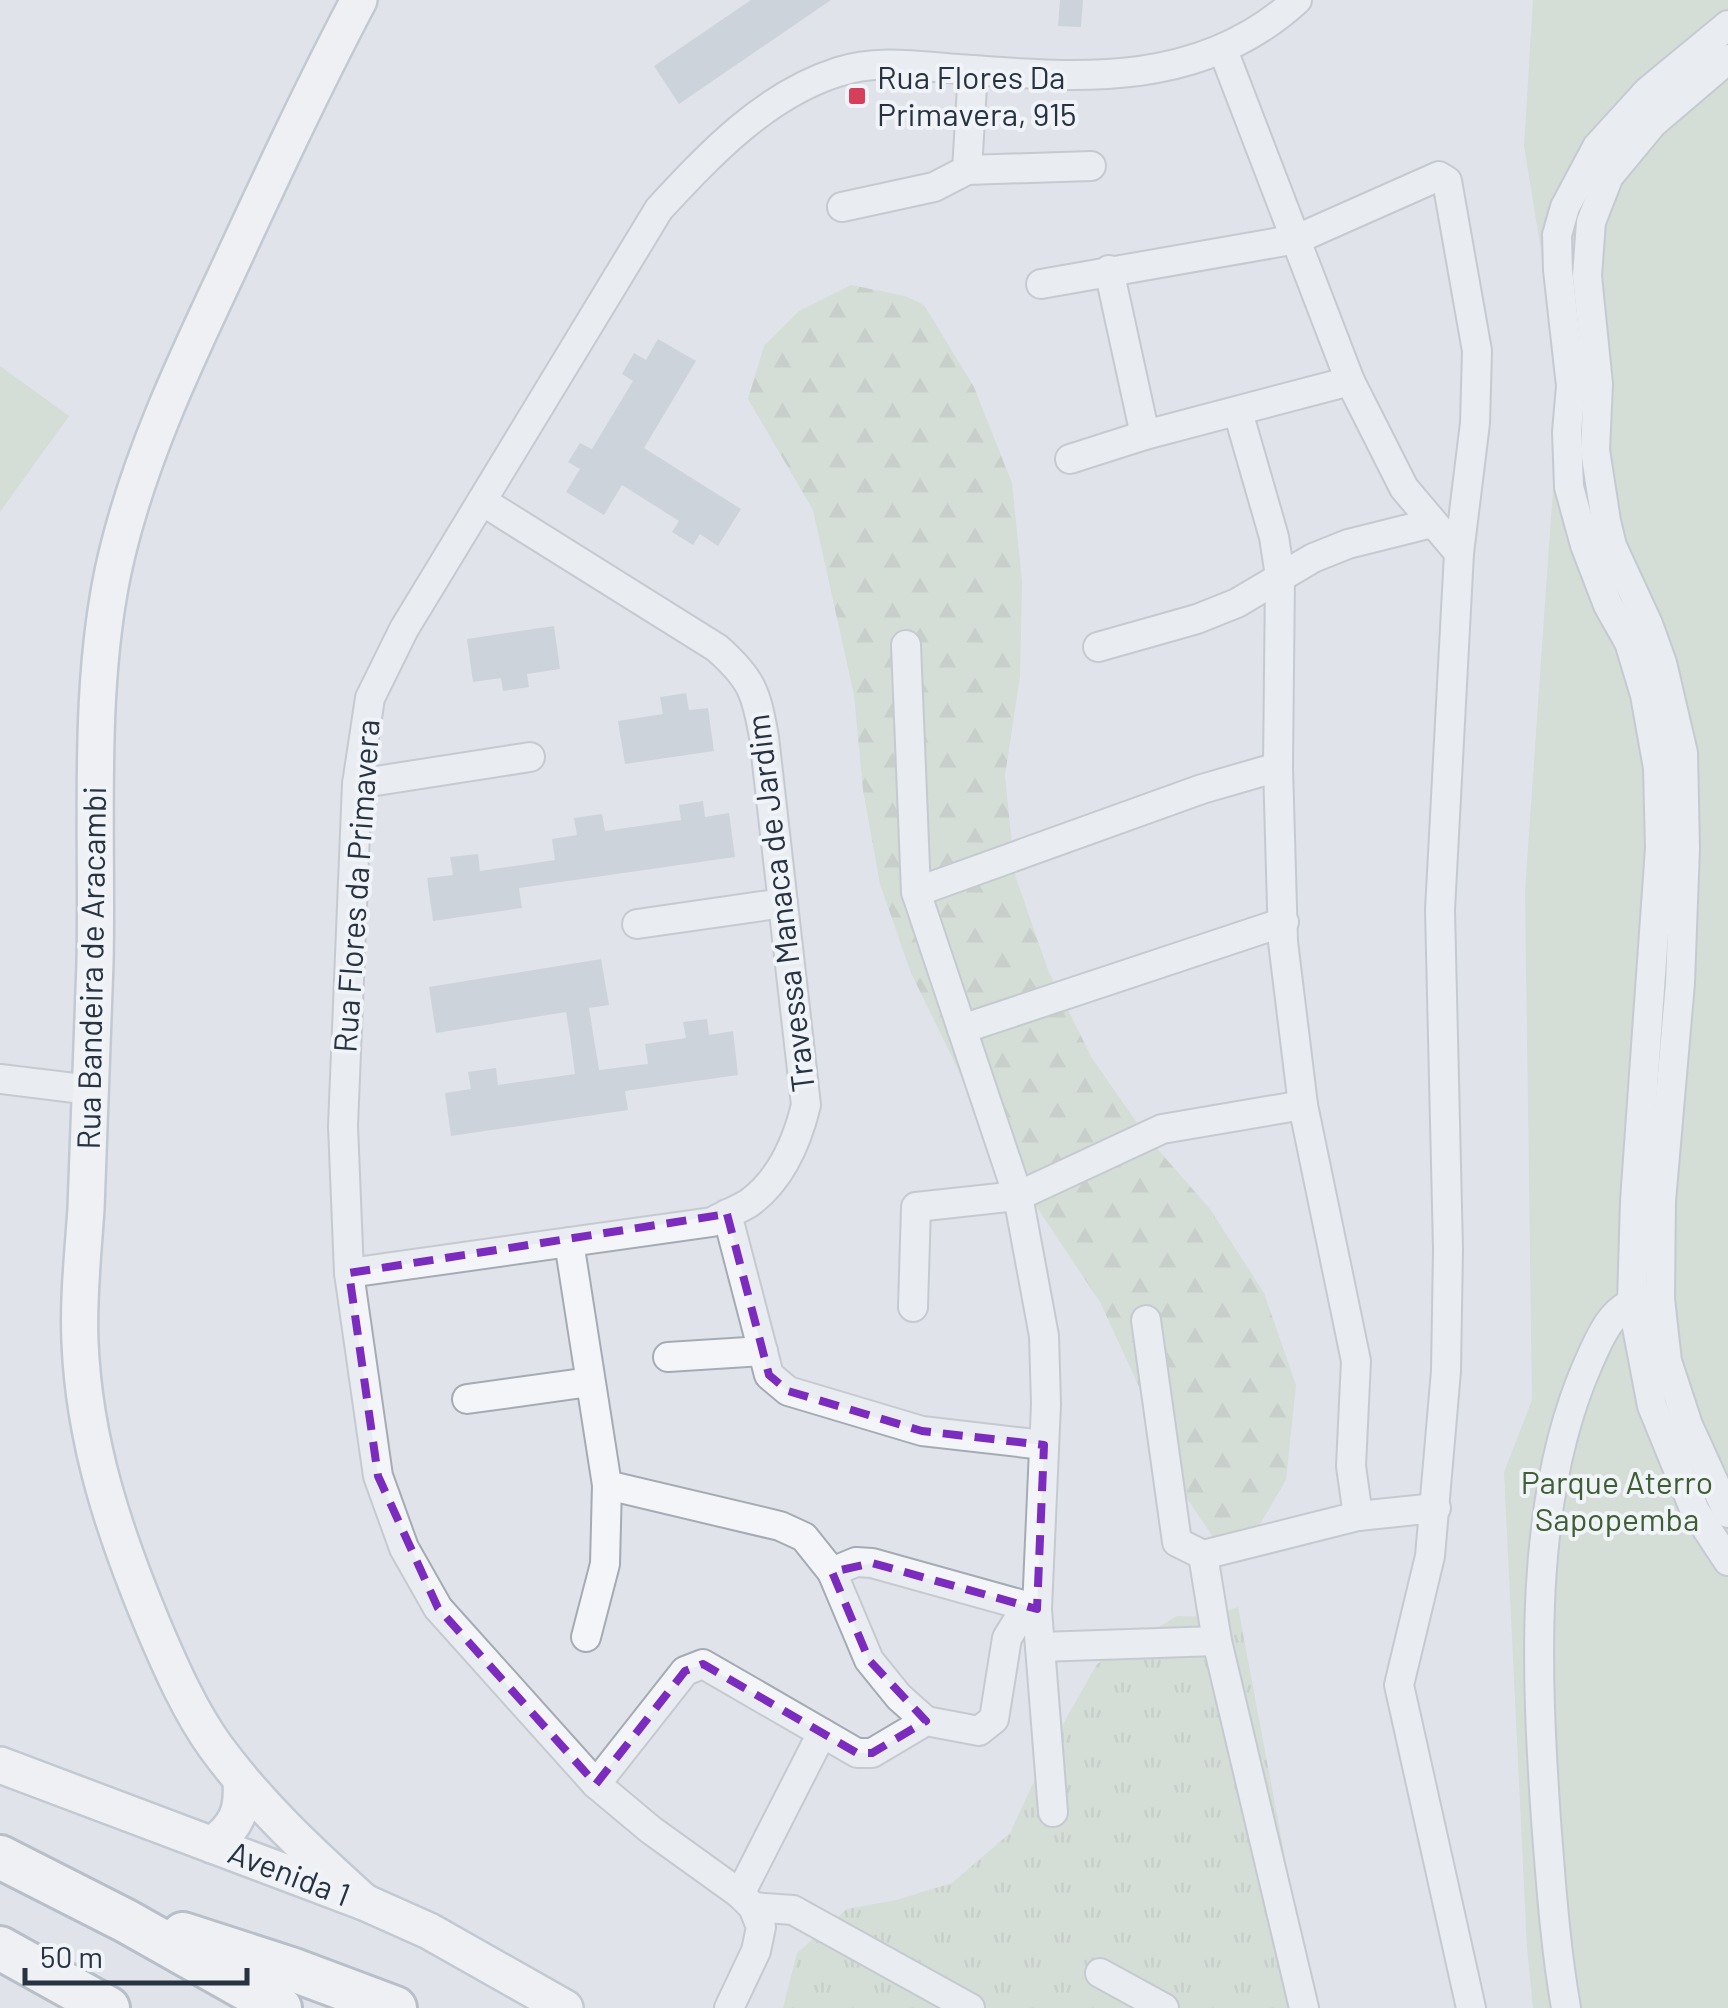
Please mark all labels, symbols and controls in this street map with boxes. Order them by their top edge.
place label: Rua Flores Da Primavera, 915 [877,57,1077,132]
marker: Rua Flores Da Primavera, 915 [846,85,868,107]
street label: Travessa Manaca de Jardim [737,712,821,1094]
street label: Rua Flores da Primavera [324,718,386,1054]
street label: Rua Bandeira de Aracambi [68,786,112,1150]
park label: Parque Aterro Sapopemba [1521,1462,1713,1537]
street label: Avenida 1 [224,1832,356,1913]
scale bar [25,1923,248,1985]
text: 50 m [40,1938,103,1974]

